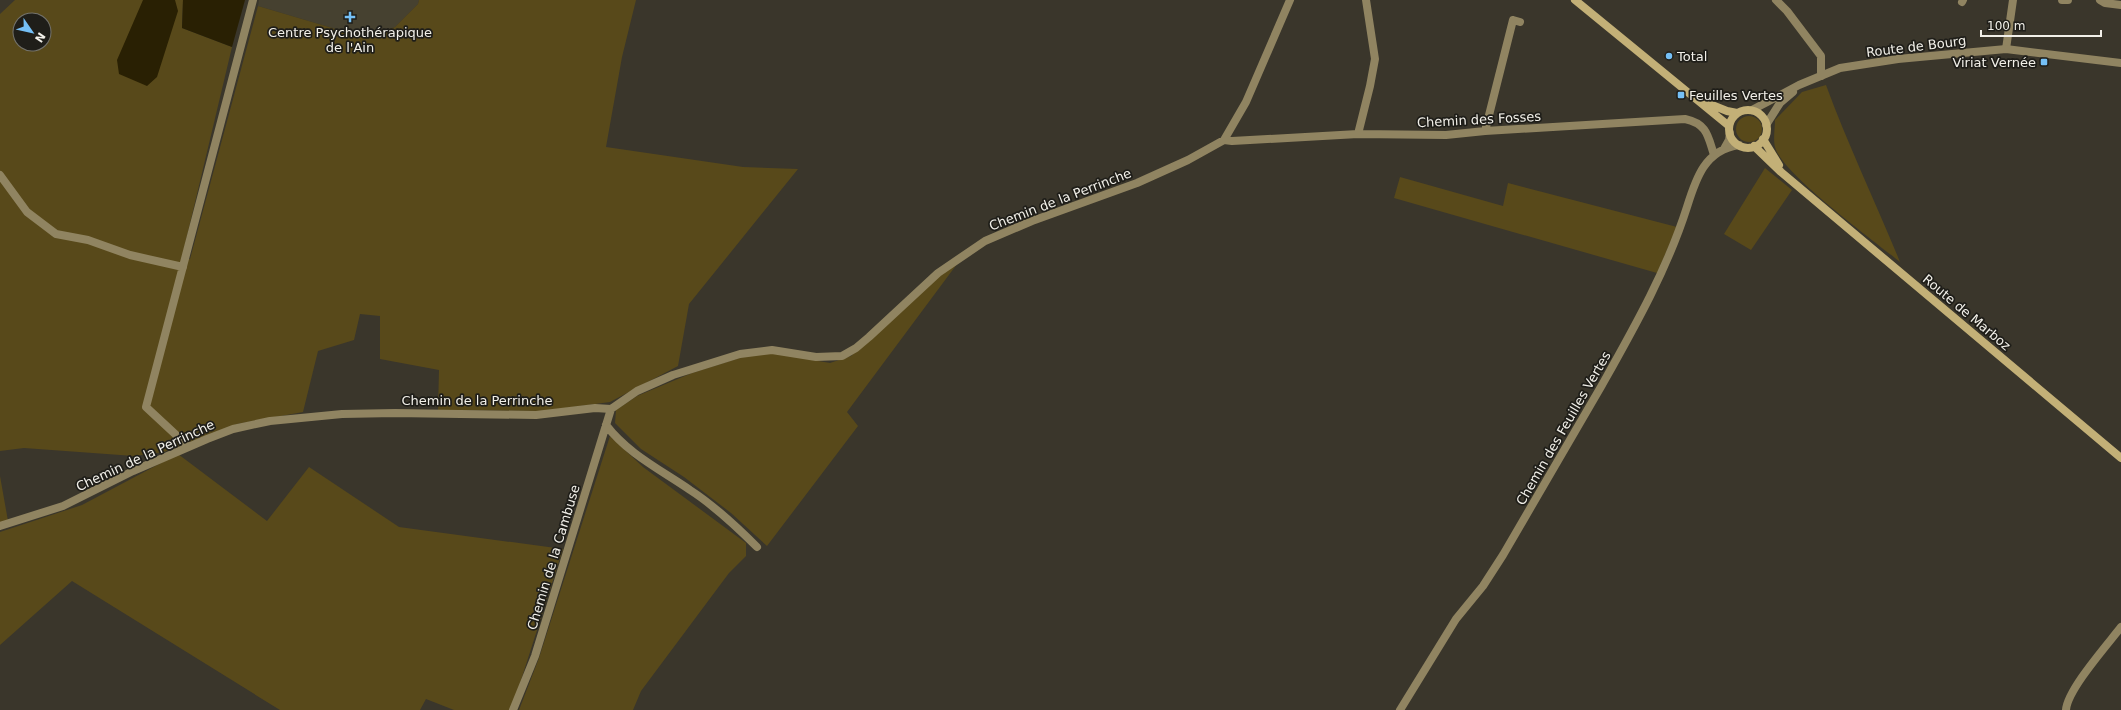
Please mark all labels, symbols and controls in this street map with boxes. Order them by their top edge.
marker: Centre Psychothérapique de l'Ain [344,11,356,23]
north arrow [12,12,52,52]
scale bar [1981,12,2101,38]
text: 100 m [1987,19,2025,33]
place label: Centre Psychothérapique de l'Ain [268,25,432,55]
text: N [32,30,48,45]
street label: Route de Bourg [1865,33,1967,60]
place label: Total [1676,49,1707,64]
marker: Total [1664,51,1674,61]
place label: Viriat Vernée [1952,55,2036,70]
marker: Viriat Vernée [2039,57,2049,67]
place label: Feuilles Vertes [1689,88,1783,103]
marker: Feuilles Vertes [1676,90,1686,100]
street label: Chemin des Fosses [1417,109,1542,130]
street label: Chemin de la Perrinche [987,165,1133,234]
street label: Route de Marboz [1920,271,2014,354]
street label: Chemin des Feuilles Vertes [1513,349,1614,508]
street label: Chemin de la Perrinche [401,393,553,408]
street label: Chemin de la Perrinche [74,417,217,494]
street label: Chemin de la Cambuse [524,483,583,632]

